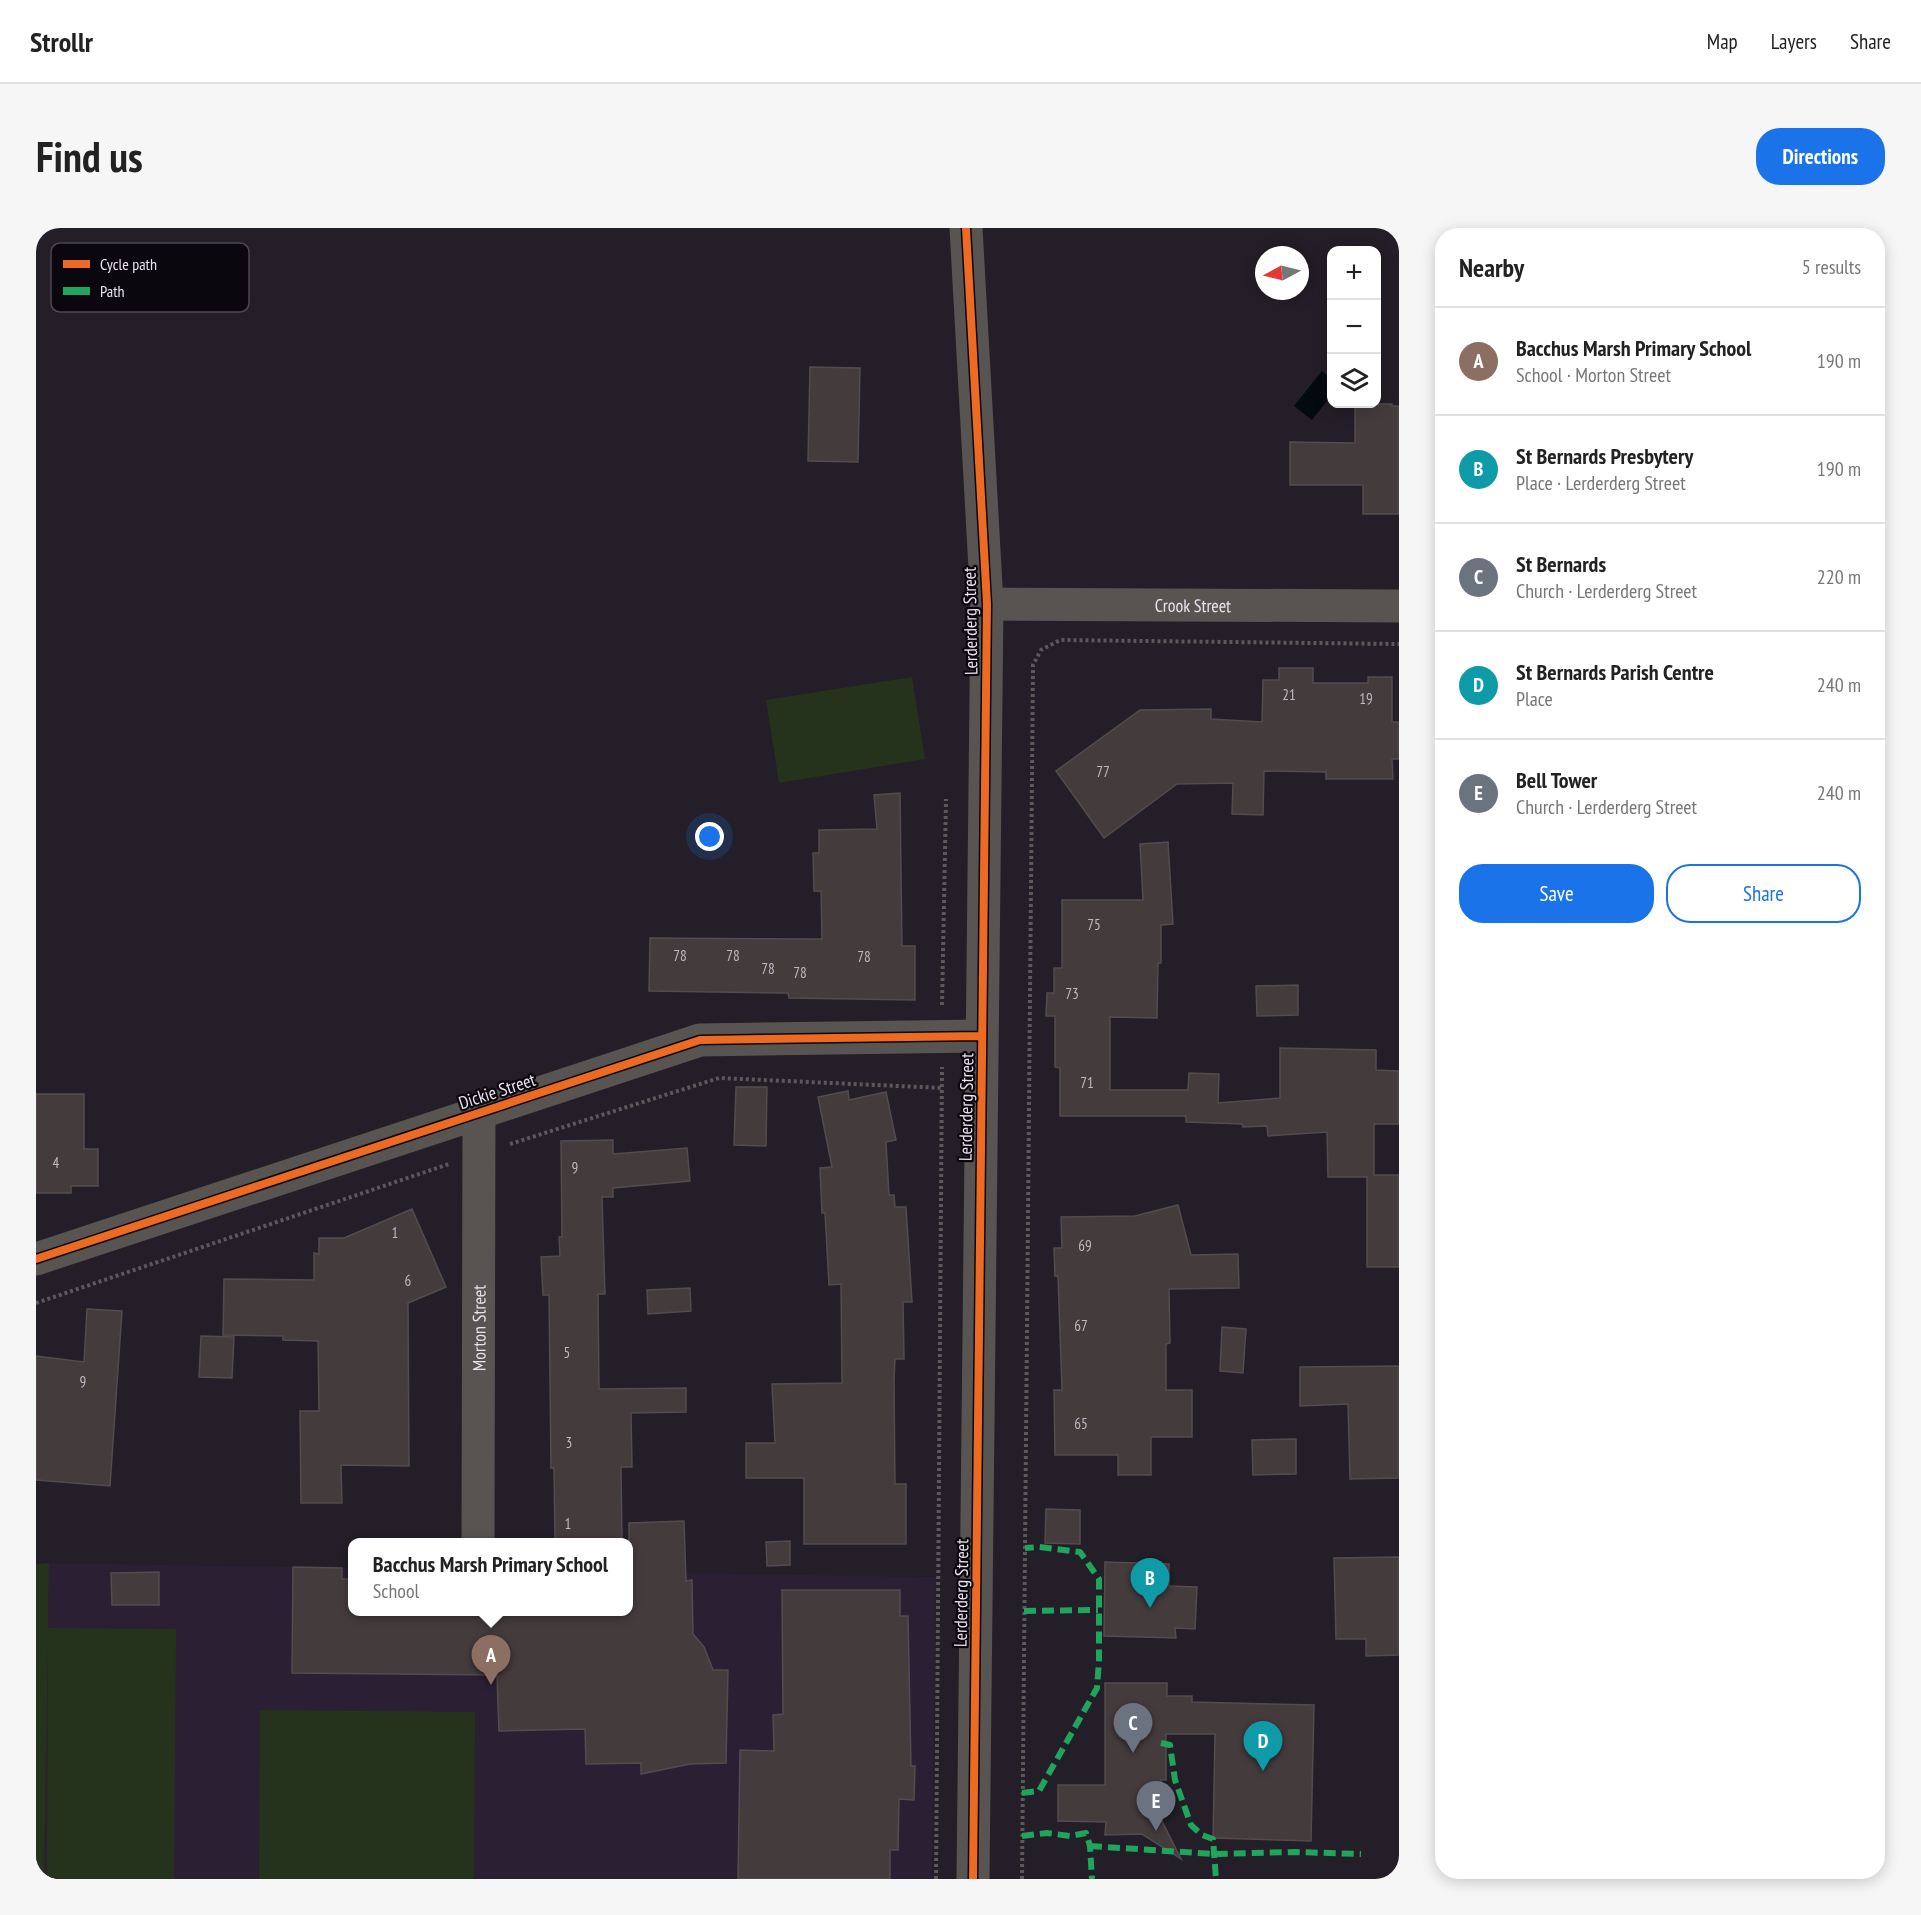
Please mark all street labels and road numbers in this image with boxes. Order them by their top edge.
street label: Lerderderg Street [958,567,982,675]
street label: Crook Street [1155,593,1231,617]
street label: Lerderderg Street [954,1053,978,1161]
street label: Dickie Street [456,1068,538,1114]
street label: Morton Street [467,1285,490,1371]
street label: Lerderderg Street [949,1539,973,1647]

